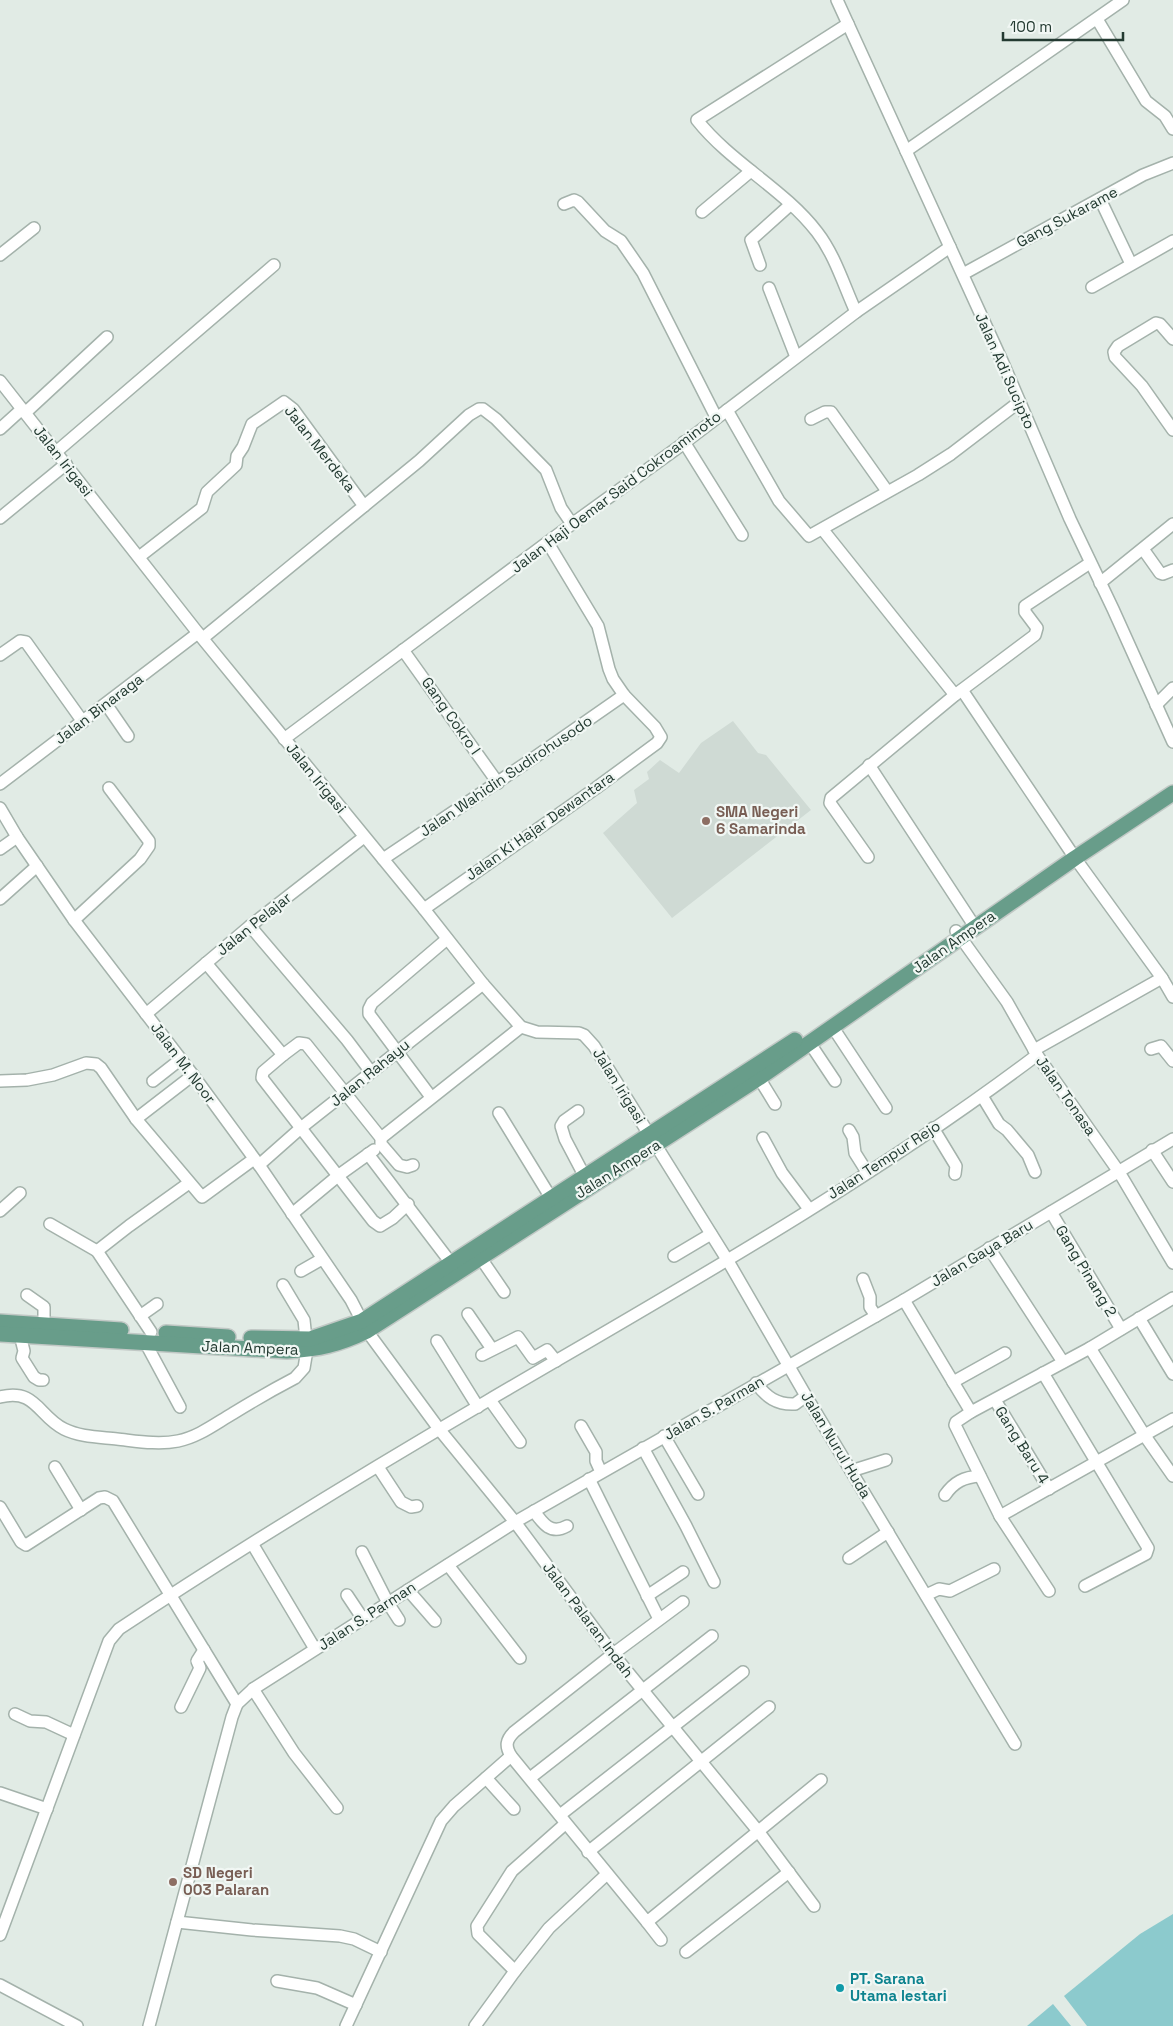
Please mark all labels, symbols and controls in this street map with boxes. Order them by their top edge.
scale bar [1003,10,1123,42]
text: 100 m [1010,17,1052,36]
street label: Gang Sukarame [1013,182,1121,251]
street label: Jalan Adi Sucipto [971,310,1040,432]
street label: Jalan Merdeka [281,402,360,496]
street label: Jalan Haji Oemar Said Cokroaminoto [507,406,724,577]
street label: Jalan Irigasi [30,421,97,500]
street label: Jalan Binaraga [51,669,147,748]
street label: Gang Cokro I [418,673,485,758]
street label: Jalan Wahidin Sudirohusodo [416,711,596,840]
street label: Jalan Irigasi [282,739,351,817]
street label: Jalan Ki Hajar Dewantara [462,767,618,884]
place label: SMA Negeri 6 Samarinda [716,802,806,838]
marker: SMA Negeri 6 Samarinda [700,815,712,827]
street label: Jalan Pelajar [213,888,295,959]
street label: Jalan Ampera [908,906,999,977]
street label: Jalan M. Noor [147,1018,220,1107]
street label: Jalan Rahayu [326,1035,413,1110]
street label: Jalan Irigasi [589,1045,650,1127]
street label: Jalan Tonasa [1032,1052,1101,1140]
street label: Jalan Tempur Rejo [824,1116,944,1203]
street label: Jalan Ampera [571,1135,664,1202]
street label: Jalan Gaya Baru [927,1215,1036,1291]
street label: Gang Pinang 2 [1052,1222,1121,1320]
street label: Jalan Ampera [201,1336,299,1359]
street label: Jalan S. Parman [660,1371,767,1444]
street label: Jalan Nurul Huda [797,1388,876,1502]
street label: Gang Baru 4 [991,1402,1054,1487]
street label: Jalan Palaran Indah [539,1558,638,1681]
street label: Jalan S. Parman [314,1577,419,1654]
place label: SD Negeri 003 Palaran [183,1863,269,1899]
marker: SD Negeri 003 Palaran [167,1876,179,1888]
place label: PT. Sarana Utama lestari [850,1969,947,2005]
marker: PT. Sarana Utama lestari [834,1982,846,1994]

